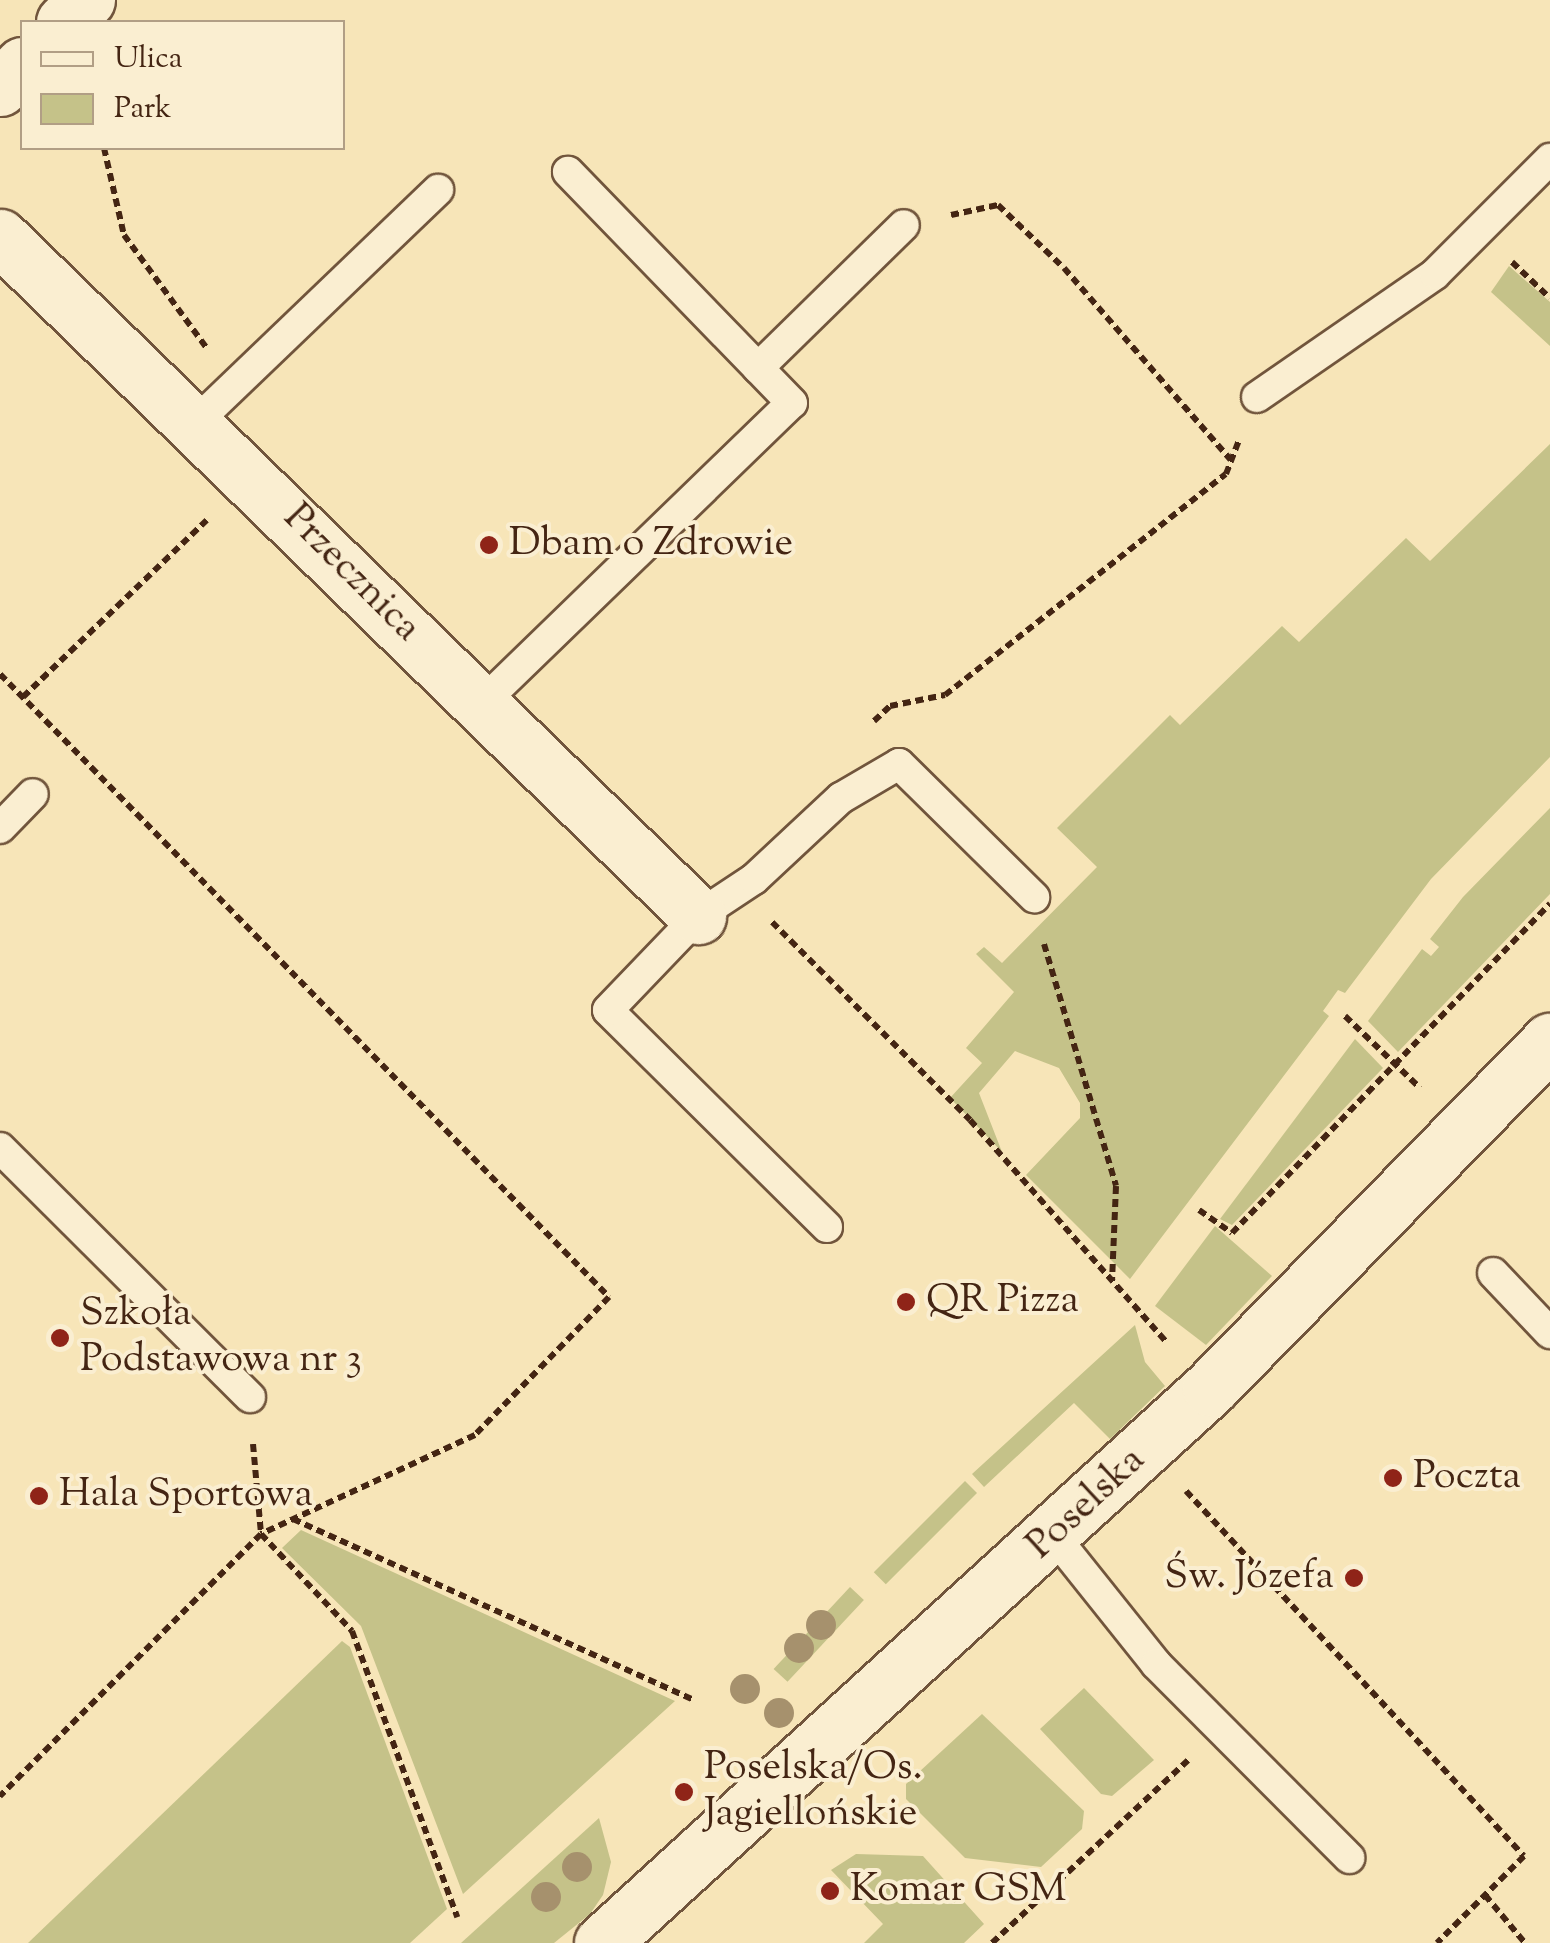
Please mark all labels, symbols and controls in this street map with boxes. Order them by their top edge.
legend [20,20,345,150]
text: Ulica [114,38,183,81]
text: Park [114,88,171,131]
street label: Przecznica [272,495,430,653]
place label: Dbam o Zdrowie [509,521,793,569]
marker: Dbam o Zdrowie [478,534,500,556]
place label: QR Pizza [926,1278,1079,1326]
place label: Szkoła Podstawowa nr 3 [80,1291,362,1385]
marker: QR Pizza [895,1291,917,1313]
marker: Szkoła Podstawowa nr 3 [49,1327,71,1349]
street label: Poselska [1018,1437,1156,1571]
place label: Poczta [1413,1454,1521,1502]
marker: Poczta [1382,1467,1404,1489]
place label: Hala Sportowa [59,1472,313,1520]
marker: Hala Sportowa [28,1485,50,1507]
place label: Św. Józefa [1164,1554,1334,1602]
marker: Św. Józefa [1343,1567,1365,1589]
place label: Poselska/Os. Jagiellońskie [704,1745,923,1839]
marker: Poselska/Os. Jagiellońskie [673,1781,695,1803]
place label: Komar GSM [850,1867,1066,1915]
marker: Komar GSM [819,1880,841,1902]

